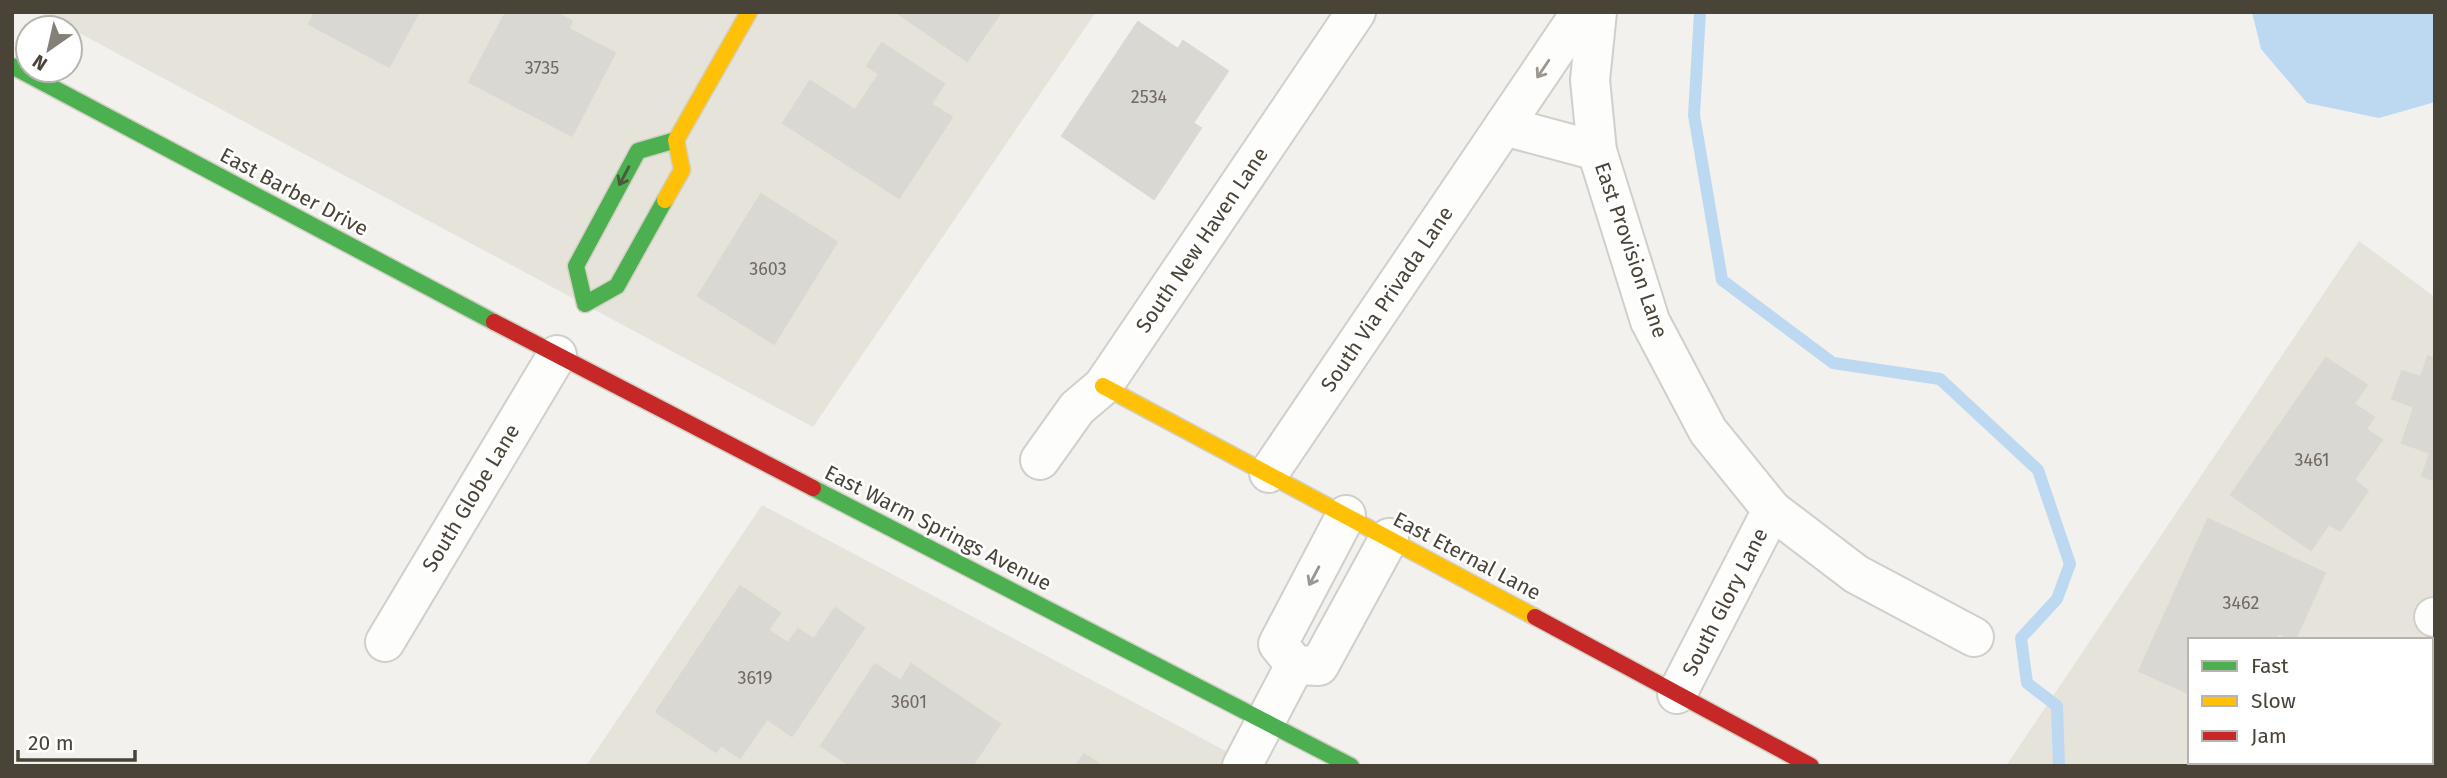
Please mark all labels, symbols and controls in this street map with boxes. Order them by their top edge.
north arrow [14,14,84,84]
text: N [28,50,51,76]
house number: 3735 [525,57,559,79]
one-way arrow [1536,59,1550,78]
house number: 2534 [1131,86,1168,108]
street label: East Barber Drive [215,142,373,242]
street label: South New Haven Lane [1130,142,1274,338]
street label: East Provision Lane [1589,159,1673,341]
one-way arrow [617,165,631,186]
street label: South Via Privada Lane [1315,201,1459,397]
house number: 3603 [749,258,787,280]
street label: South Globe Lane [417,419,525,577]
house number: 3461 [2295,449,2329,471]
street label: East Warm Springs Avenue [820,459,1056,597]
street label: East Eternal Lane [1389,506,1545,606]
street label: South Glory Lane [1677,524,1773,680]
one-way arrow [1307,565,1320,586]
house number: 3462 [2223,592,2259,614]
legend [2188,638,2433,764]
text: Fast [2251,653,2289,679]
house number: 3619 [738,667,772,689]
text: Slow [2251,688,2296,714]
house number: 3601 [891,691,927,713]
scale bar [18,718,135,762]
text: Jam [2251,723,2287,749]
text: 20 m [28,730,74,756]

